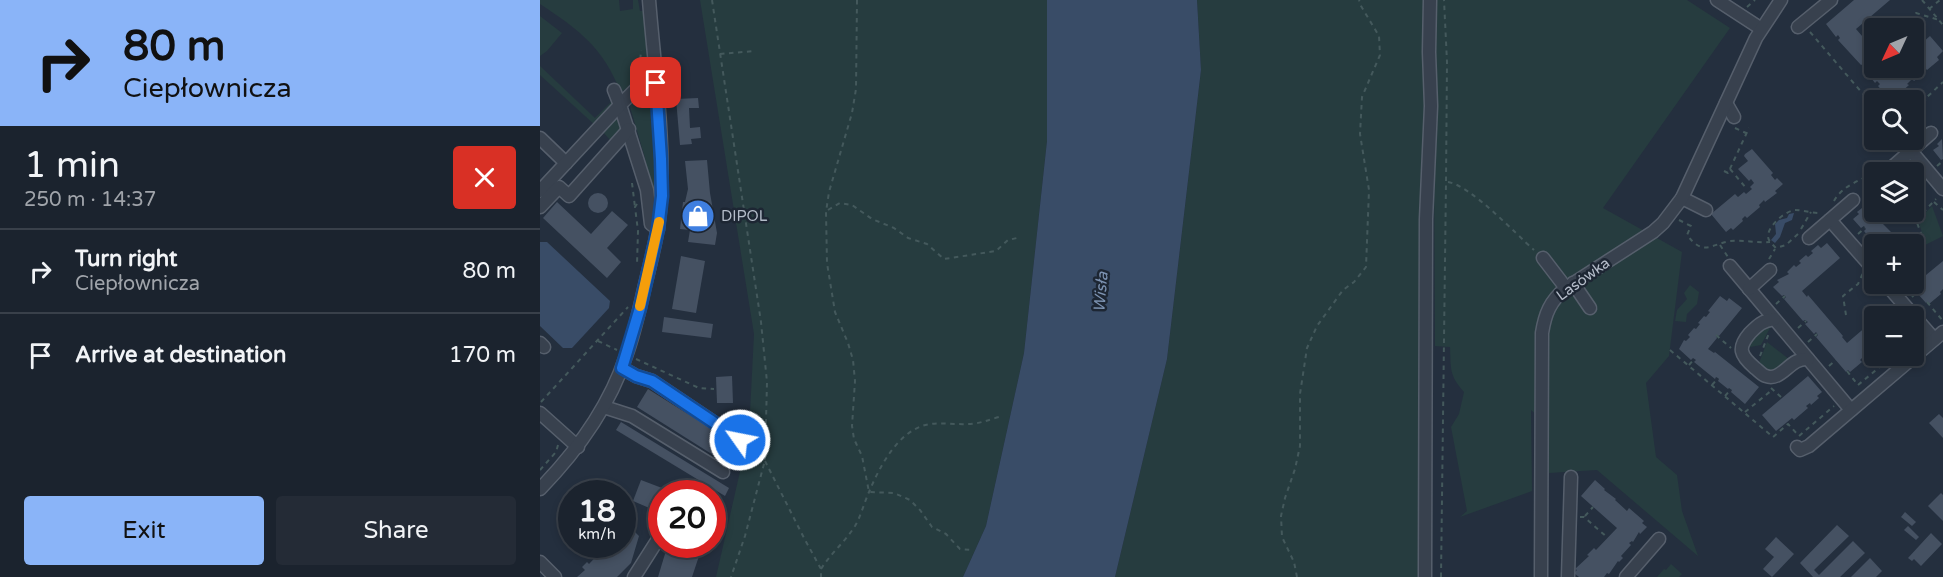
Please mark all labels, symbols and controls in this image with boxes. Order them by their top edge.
north arrow [1864,18,1924,78]
map controls [1864,18,1924,366]
text: 80 m [123,21,225,72]
icon: right [24,24,102,102]
pin [630,57,681,108]
icon: arrive [639,66,672,99]
text: Ciepłownicza [123,72,292,105]
button: search [1864,90,1924,150]
text: 1 min [24,144,120,187]
button: close [453,146,516,209]
button: layers [1864,162,1924,222]
text: 250 m · 14:37 [24,188,156,212]
shop icon: DIPOL [680,198,716,234]
place label: DIPOL [721,207,768,225]
button: + [1864,234,1924,294]
text: Turn right [75,246,177,272]
street label: Lasówka [1553,254,1613,304]
icon: right [24,255,57,288]
text: 80 m [462,258,516,284]
water label: Wisła [1089,270,1113,313]
text: Ciepłownicza [75,272,200,296]
button: − [1864,306,1924,366]
icon: arrive [24,339,57,372]
text: Arrive at destination [75,342,286,368]
text: 170 m [449,342,516,368]
position arrow [708,408,772,472]
speed limit sign: 20 [648,480,726,558]
text: 18 [578,493,616,530]
button: Exit [24,496,264,565]
button: Share [276,496,516,565]
text: km/h [578,525,616,543]

